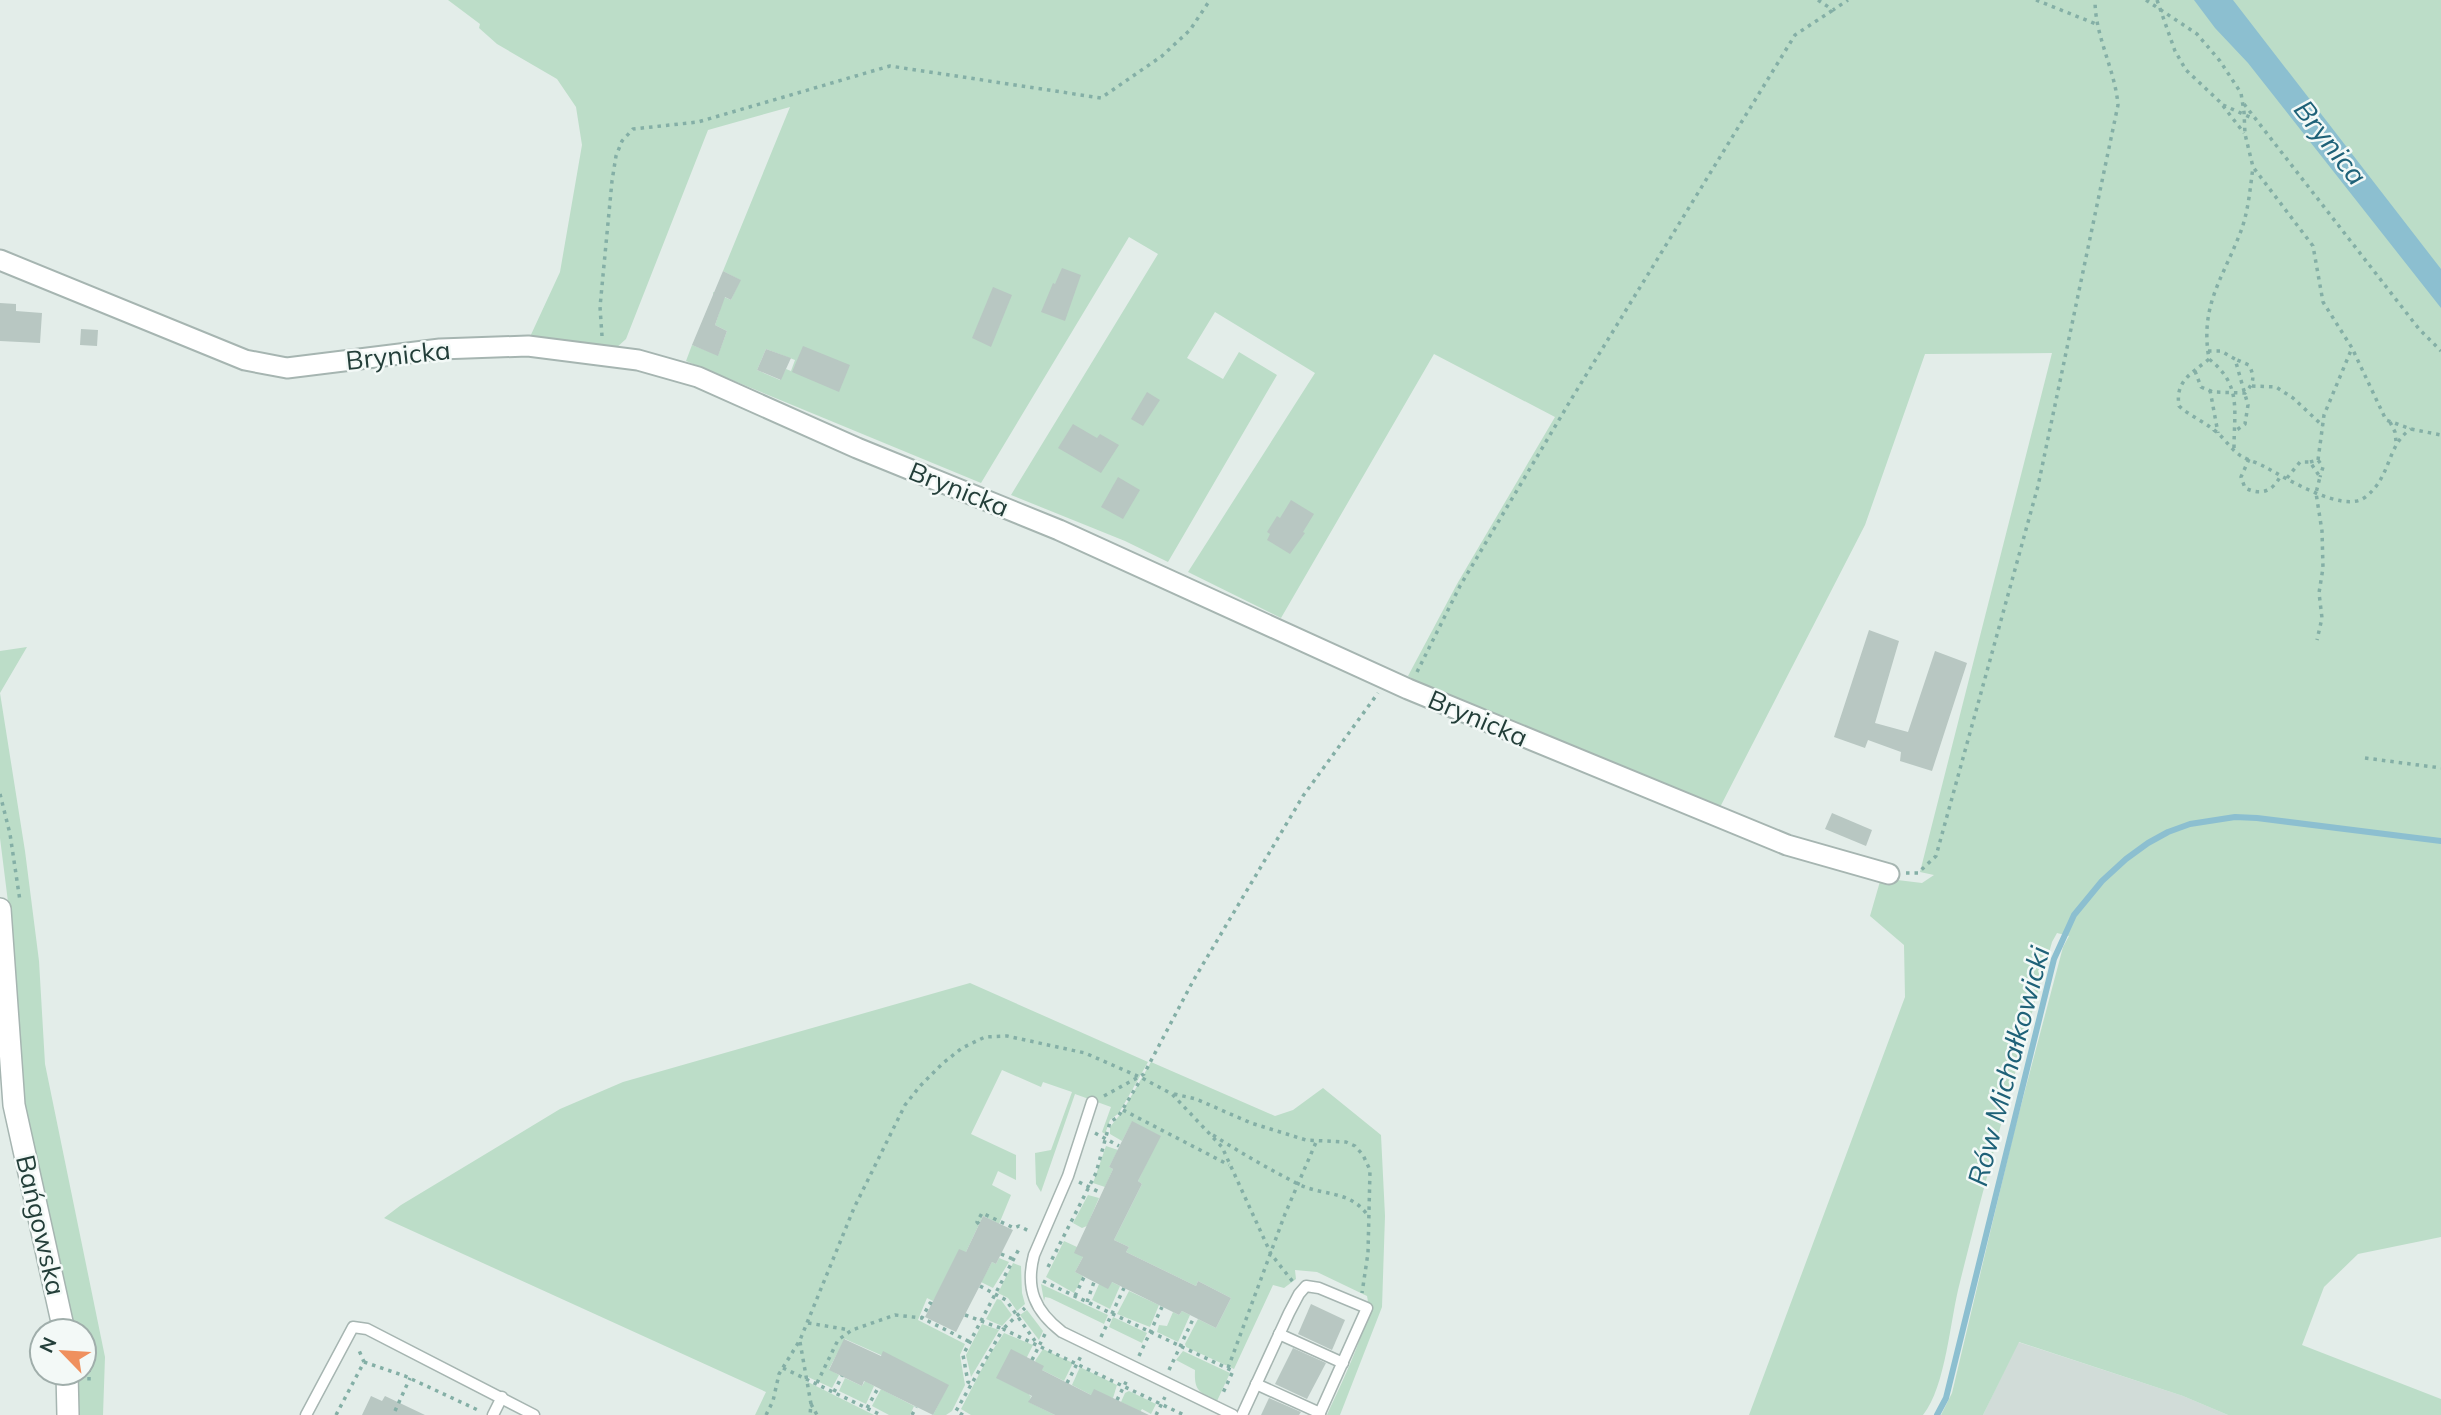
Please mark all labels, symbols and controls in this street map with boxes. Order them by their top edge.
water label: Brynica [2287,92,2375,192]
street label: Brynicka [344,333,452,377]
street label: Brynicka [904,454,1014,524]
street label: Brynicka [1423,682,1533,754]
water label: Rów Michałkowicki [1959,942,2057,1190]
street label: Bańgowska [9,1152,73,1298]
north arrow [28,1317,98,1387]
text: N [34,1333,62,1356]

